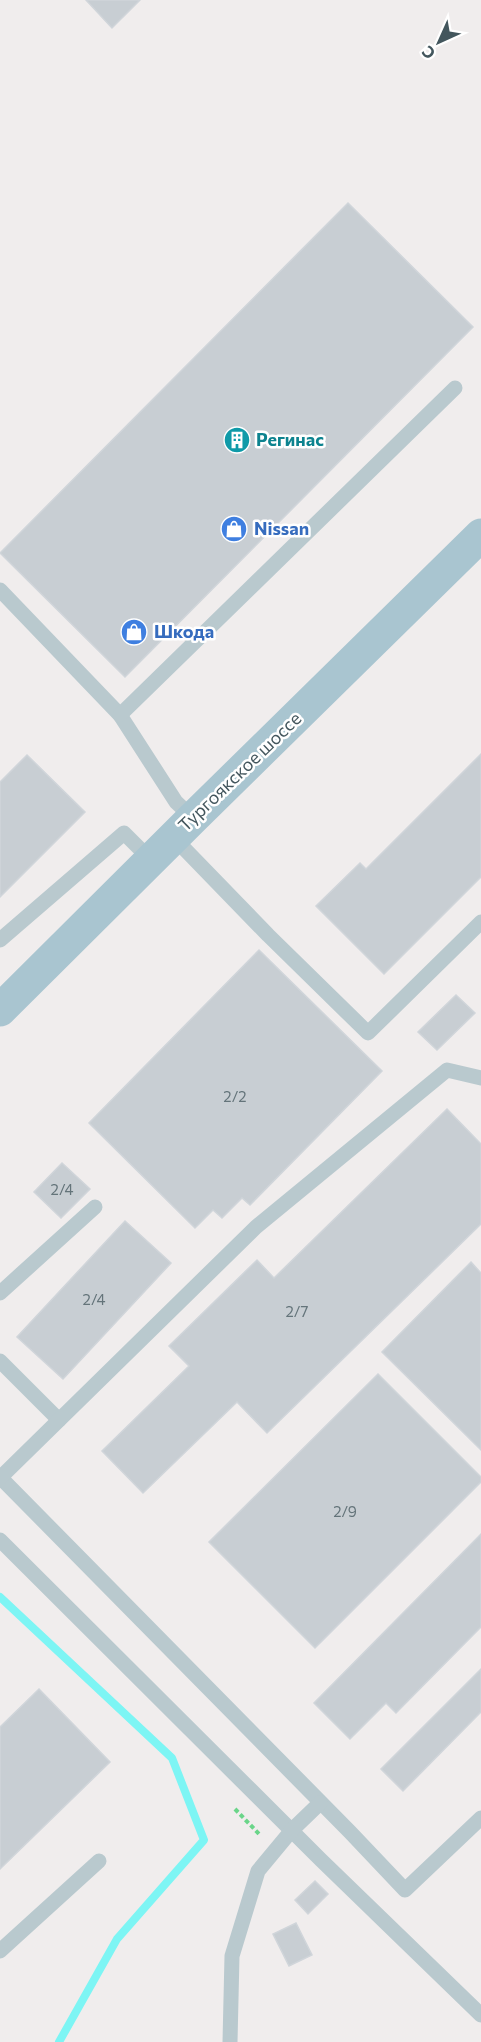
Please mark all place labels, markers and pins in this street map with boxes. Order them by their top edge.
building icon: Регинас [222,425,252,455]
place label: Регинас [256,428,324,450]
shop icon: Nissan [219,514,249,544]
place label: Nissan [254,517,309,539]
shop icon: Шкода [119,617,149,647]
place label: Шкода [154,620,214,642]

